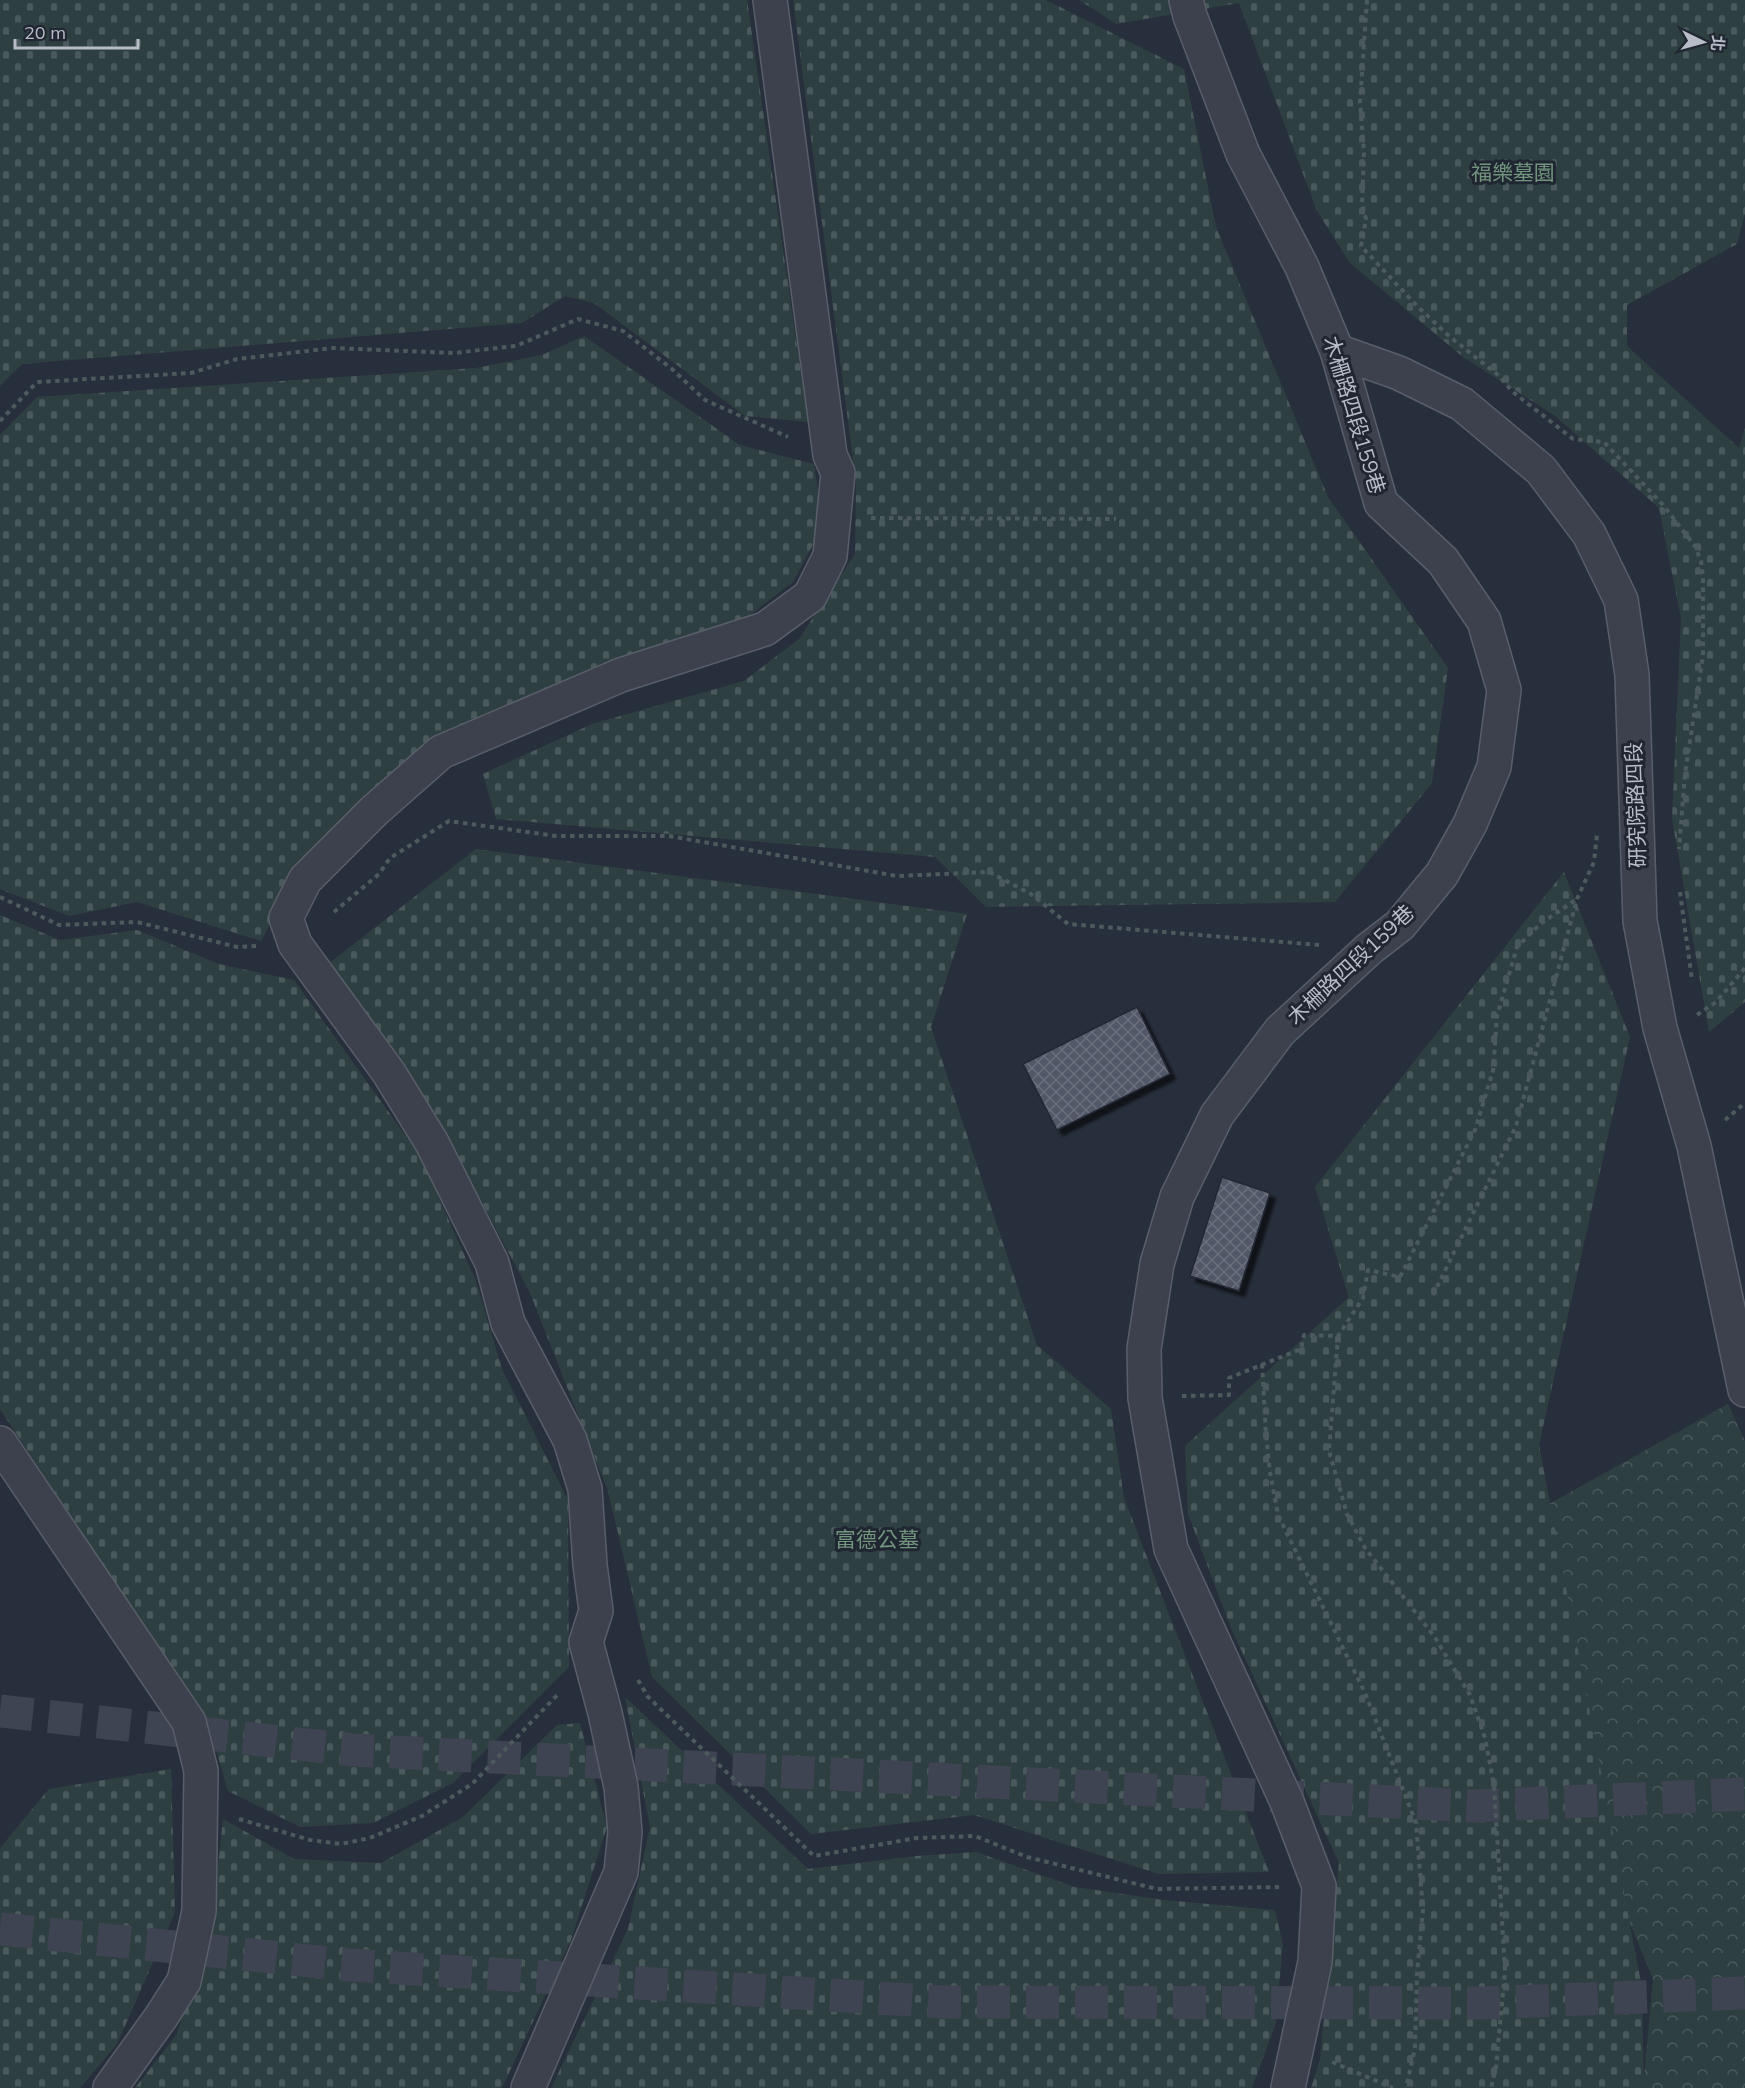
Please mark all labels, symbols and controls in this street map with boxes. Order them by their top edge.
scale bar [15,12,138,50]
north arrow [1673,12,1733,72]
text: 20 m [24,21,66,44]
text: 北 [1707,34,1729,52]
park label: 福樂墓園 [1471,159,1555,185]
street label: 木柵路四段159巷 [1319,333,1391,497]
street label: 研究院路四段 [1620,742,1650,868]
street label: 木柵路四段159巷 [1282,899,1419,1030]
park label: 富德公墓 [835,1526,919,1552]

